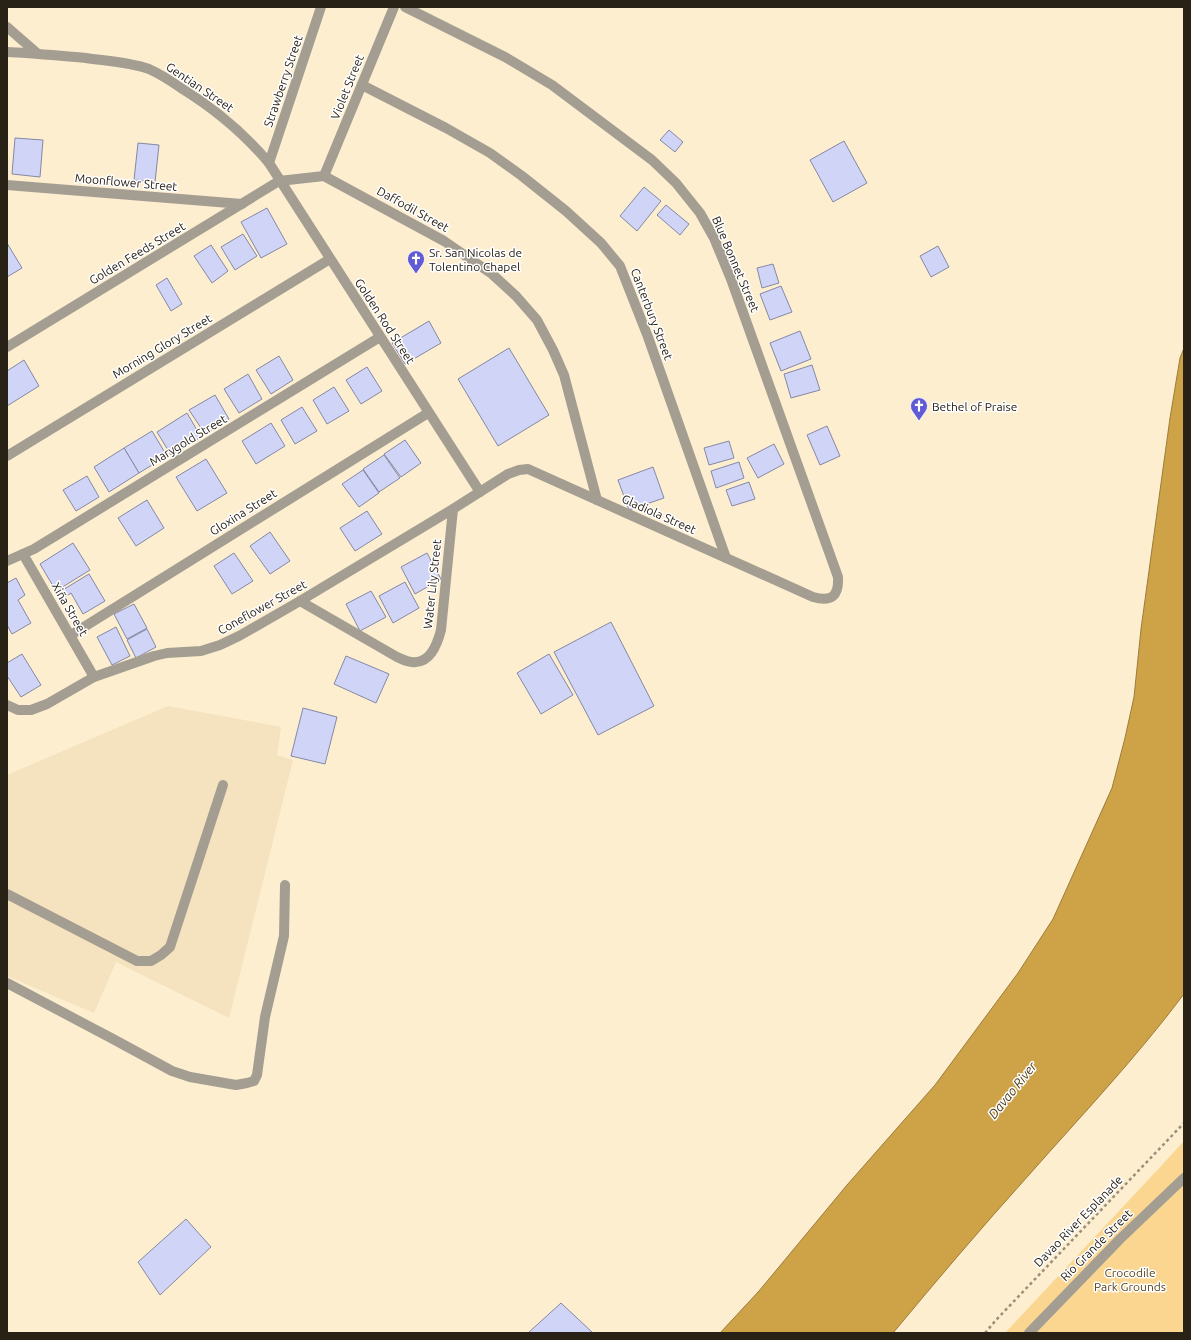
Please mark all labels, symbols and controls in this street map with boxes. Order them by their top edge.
street label: Strawberry Street [261,33,305,129]
street label: Violet Street [328,52,366,121]
street label: Gentian Street [164,60,236,114]
street label: Moonflower Street [74,171,178,193]
street label: Daffodil Street [375,184,451,234]
street label: Blue Bonnet Street [710,214,762,314]
street label: Golden Feeds Street [87,219,187,287]
place label: Sr. San Nicolas de Tolentino Chapel [429,246,522,273]
church icon: Sr. San Nicolas de Tolentino Chapel [406,249,426,274]
street label: Canterbury Street [629,266,676,362]
street label: Golden Rod Street [353,276,418,366]
street label: Morning Glory Street [110,311,214,381]
church icon: Bethel of Praise [909,396,929,421]
place label: Bethel of Praise [932,400,1017,413]
street label: Marygold Street [147,412,229,468]
street label: Gloxina Street [207,486,279,538]
street label: Gladiola Street [620,492,698,536]
street label: Water Lily Street [421,538,443,629]
street label: Coneflower Street [215,577,309,637]
street label: Xiña Street [49,580,91,638]
water label: Davao River [985,1058,1040,1121]
street label: Davao River Esplanade [1031,1173,1125,1269]
street label: Rio Grande Street [1058,1206,1135,1283]
park label: Crocodile Park Grounds [1094,1266,1166,1293]

